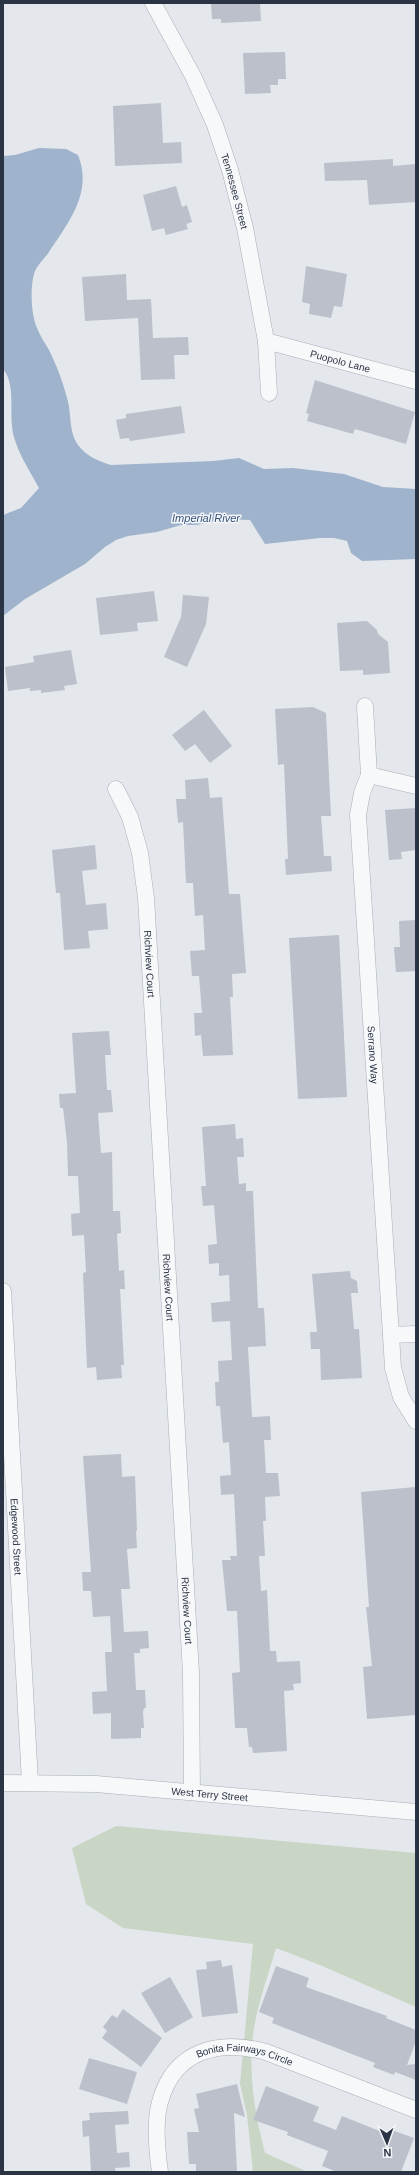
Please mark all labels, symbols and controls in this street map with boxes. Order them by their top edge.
street label: Tennessee Street [219,152,251,230]
street label: Puopolo Lane [309,348,372,374]
water label: Imperial River [172,512,241,524]
street label: Richview Court [142,930,157,998]
street label: Serrano Way [366,1025,381,1084]
street label: Richview Court [161,1253,176,1321]
street label: Edgewood Street [9,1498,24,1575]
street label: Richview Court [180,1577,195,1645]
street label: West Terry Street [171,1785,249,1803]
street label: Bonita Fairways Circle [194,2041,295,2068]
north arrow [367,2123,407,2163]
text: N [383,2147,392,2159]

